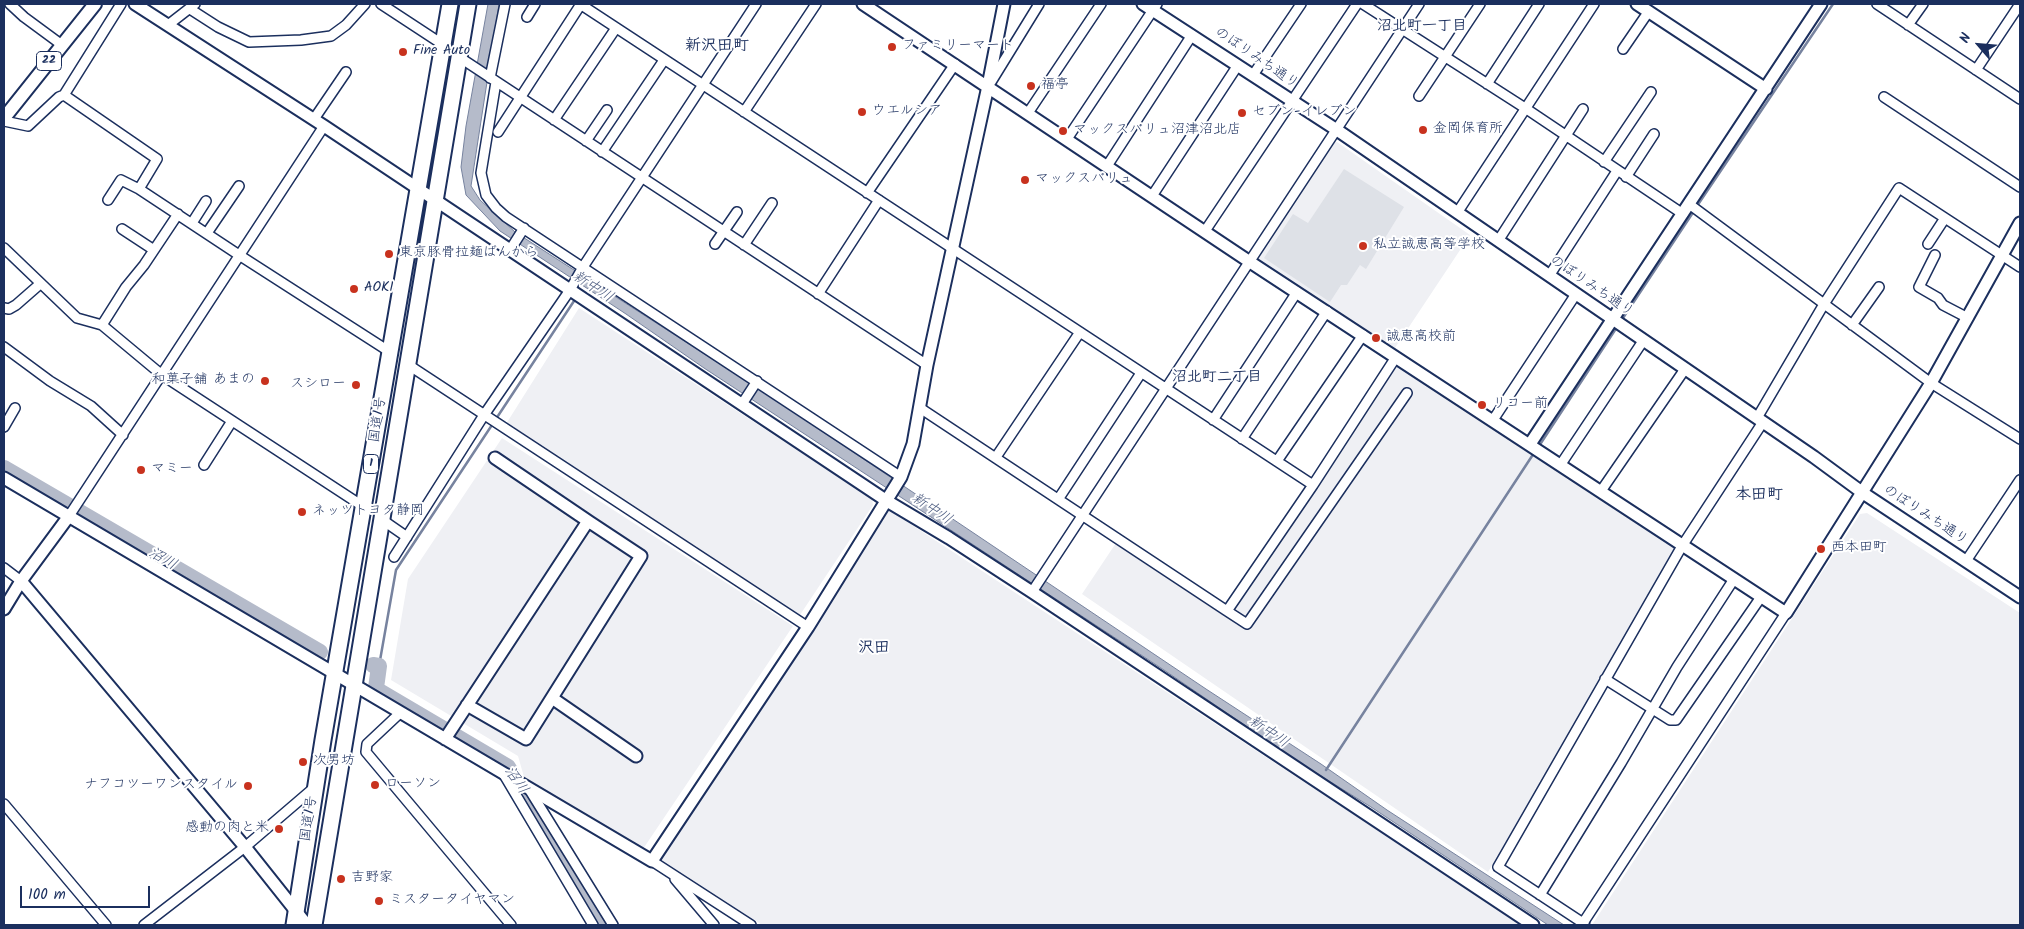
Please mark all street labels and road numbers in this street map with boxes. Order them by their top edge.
street label: のぼりみち通り [1211,25,1301,93]
road number: 22 [36,51,62,70]
street label: のぼりみち通り [1546,253,1636,321]
street label: 国道1号 [367,396,391,444]
road number: 1 [364,454,378,474]
street label: のぼりみち通り [1879,482,1971,550]
street label: 国道1号 [298,795,322,843]

